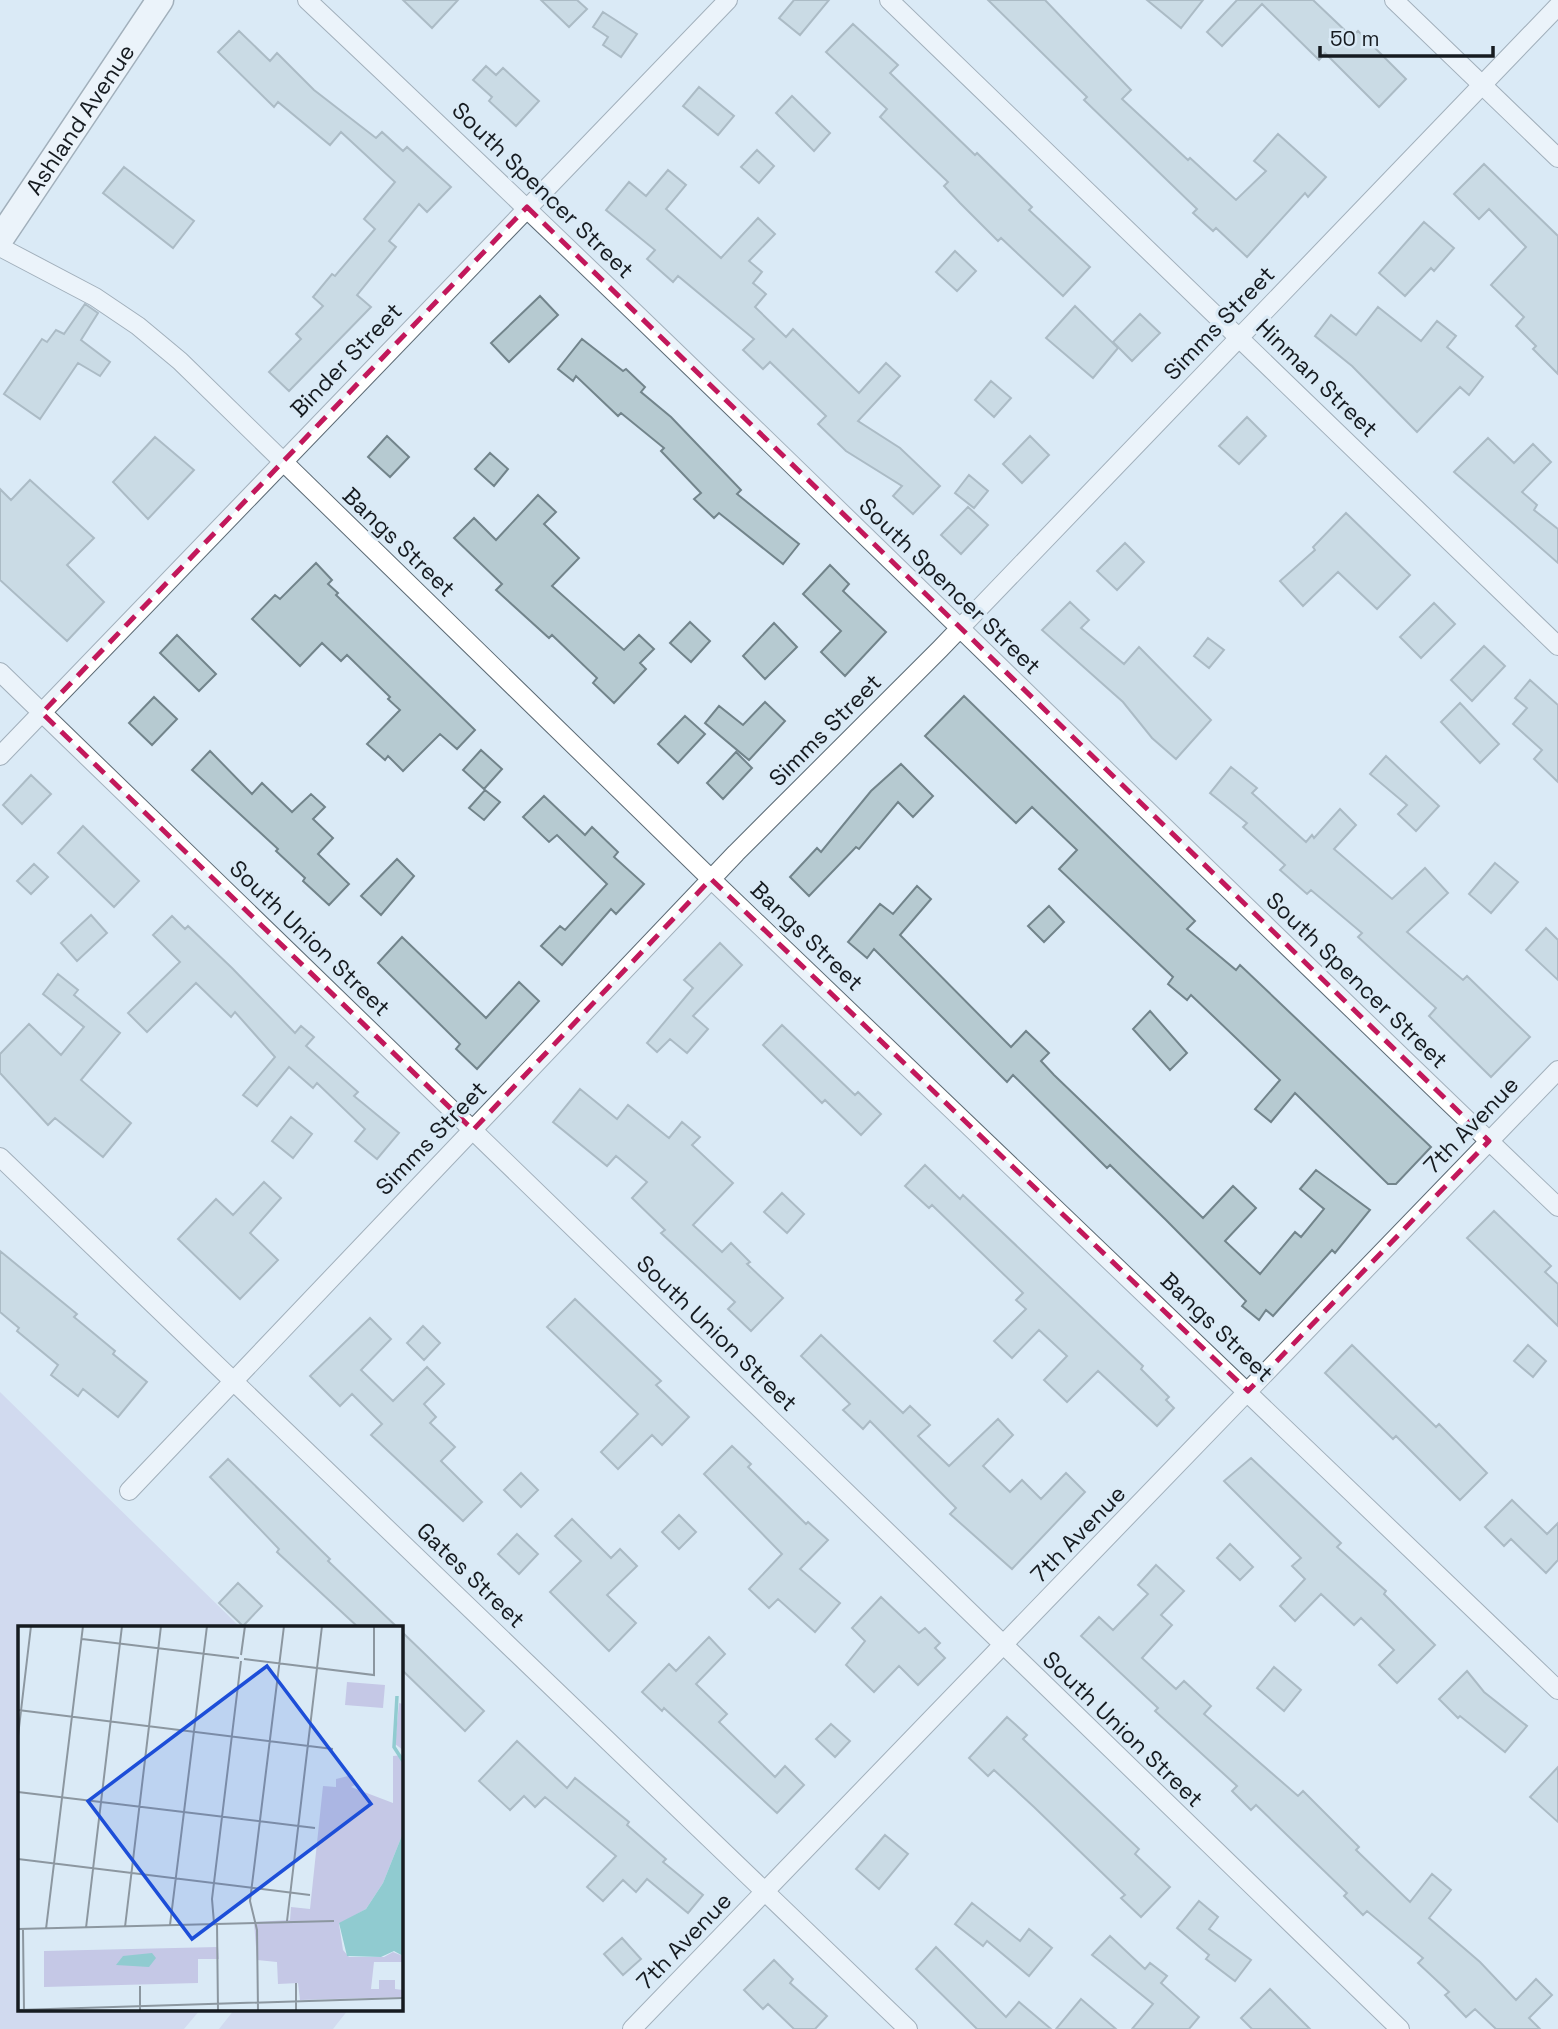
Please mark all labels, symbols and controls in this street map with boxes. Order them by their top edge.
scale bar [1320,14,1493,58]
text: 50 m [1330,25,1380,52]
street label: Ashland Avenue [19,38,141,201]
street label: South Spencer Street [446,95,640,285]
street label: Simms Street [1157,259,1281,387]
street label: Binder Street [284,296,408,424]
street label: Hinman Street [1250,312,1384,444]
street label: Bangs Street [336,481,462,603]
street label: South Spencer Street [853,491,1047,681]
street label: Simms Street [762,667,888,793]
street label: South Union Street [223,853,397,1023]
street label: Bangs Street [744,875,870,997]
street label: South Spencer Street [1260,885,1454,1075]
street label: 7th Avenue [1417,1070,1525,1180]
street label: Simms Street [369,1074,493,1202]
street label: South Union Street [630,1248,804,1418]
street label: Bangs Street [1154,1266,1280,1388]
street label: 7th Avenue [1024,1479,1132,1589]
street label: Gates Street [410,1516,532,1634]
inset map [18,1626,402,2011]
street label: South Union Street [1036,1644,1210,1814]
street label: 7th Avenue [630,1886,738,1996]

